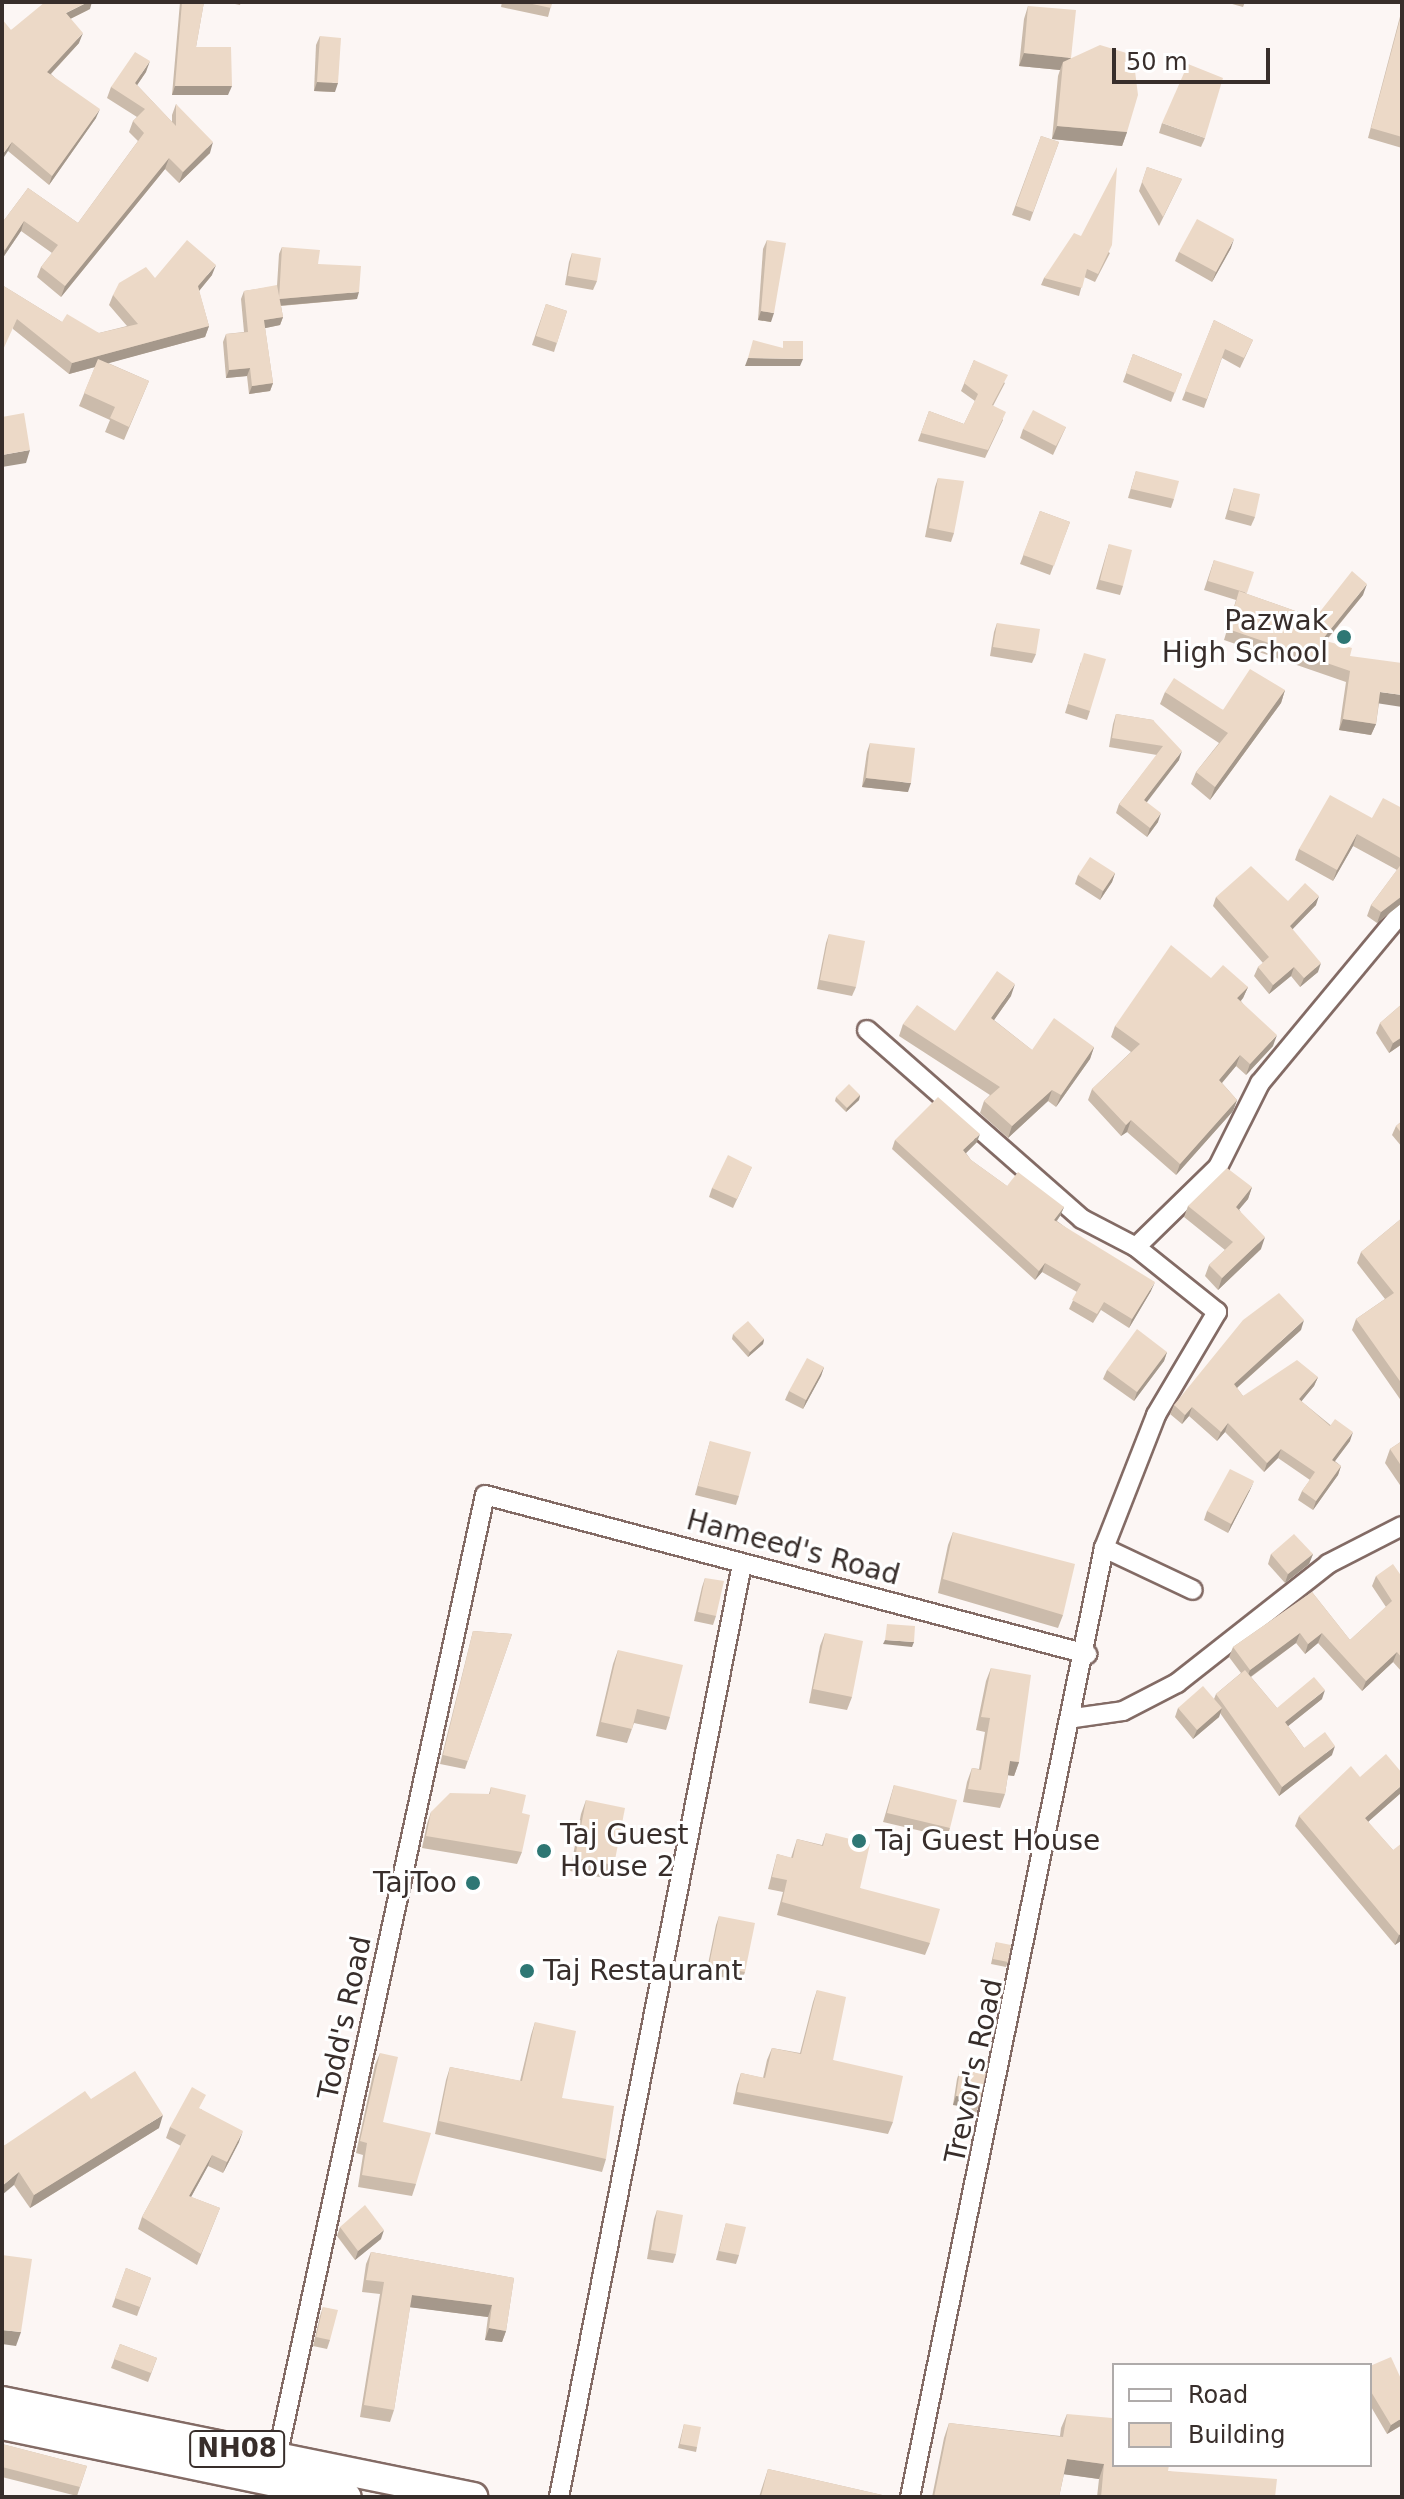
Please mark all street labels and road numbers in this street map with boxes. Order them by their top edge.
street label: Hameed's Road [683,1503,903,1593]
street label: Todd's Road [311,1933,379,2103]
street label: Trevor's Road [938,1976,1010,2166]
road number: NH08 [189,2427,285,2471]

